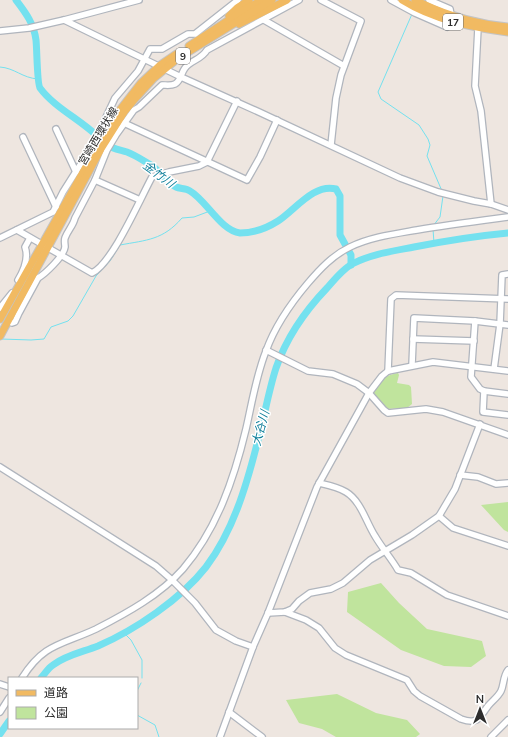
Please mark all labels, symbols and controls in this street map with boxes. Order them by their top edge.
road number: 17 [443,14,463,30]
road number: 9 [176,48,190,64]
street label: 宮崎西環状線 [75,104,121,168]
water label: 金竹川 [140,157,179,192]
water label: 大谷川 [248,407,272,447]
legend [8,677,138,729]
text: 道路 [44,685,68,700]
north arrow [460,689,500,729]
text: N [476,692,484,706]
text: 公園 [44,705,68,720]

